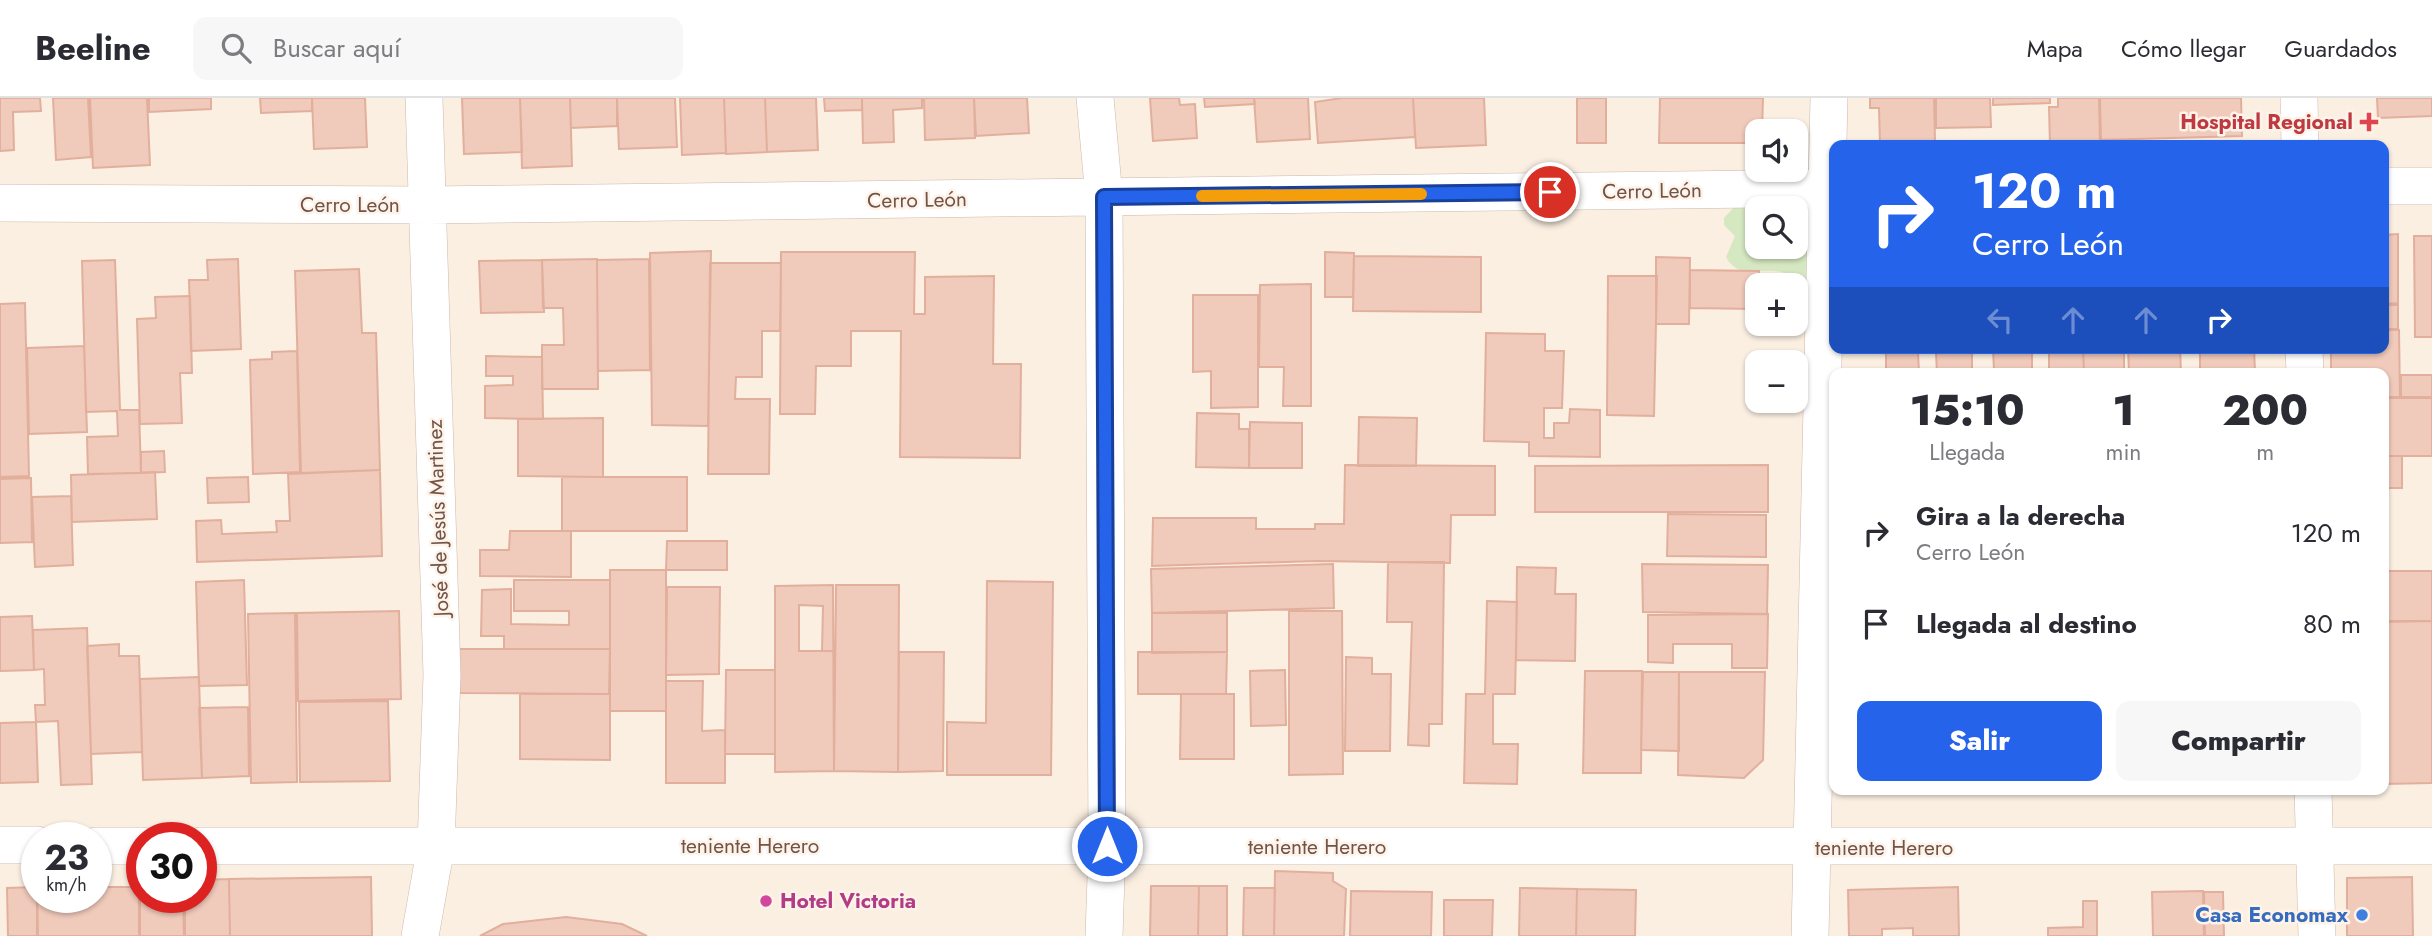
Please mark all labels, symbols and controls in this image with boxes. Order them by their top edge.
search box [193,17,683,80]
text: Beeline [35,25,151,72]
icon: search [217,29,255,67]
text: Buscar aquí [273,29,401,67]
text: Mapa [2027,31,2083,66]
text: Cómo llegar [2121,31,2246,66]
text: Guardados [2284,31,2397,66]
place label: Hospital Regional [2180,107,2353,137]
marker: Hospital Regional [2359,112,2379,132]
map controls [1745,119,1808,413]
button: sound [1745,119,1808,182]
text: 120 m [1972,156,2116,226]
pin [1520,162,1580,222]
icon: right [1857,168,1948,259]
icon: arrive [1531,173,1569,211]
street label: Cerro León [1602,175,1702,207]
street label: Cerro León [867,184,967,216]
street label: Cerro León [300,190,400,220]
button: search [1745,196,1808,259]
text: Cerro León [1972,221,2124,267]
button: + [1745,273,1808,336]
icon: left [1981,301,2019,339]
icon: ahead [2054,301,2092,339]
icon: ahead [2127,301,2165,339]
icon: right [2200,301,2238,339]
button: − [1745,350,1808,413]
text: 15:10 [1910,380,2025,441]
text: 1 [2112,380,2135,441]
text: 200 [2222,380,2308,441]
street label: José de Jesús Martinez [420,419,457,620]
text: Llegada [1929,435,2005,469]
text: min [2105,435,2141,469]
text: m [2256,435,2274,469]
text: Gira a la derecha [1916,497,2125,535]
icon: right [1857,514,1895,552]
text: 120 m [2291,514,2361,552]
text: Cerro León [1916,535,2025,569]
icon: arrive [1857,605,1895,643]
text: Llegada al destino [1916,605,2137,643]
text: 80 m [2303,605,2361,643]
button: Salir [1857,701,2102,781]
button: Compartir [2116,701,2361,781]
position arrow [1070,809,1144,883]
speed limit sign: 30 [126,822,217,913]
street label: teniente Herero [681,831,819,861]
street label: teniente Herero [1248,832,1386,862]
text: 23 [44,833,89,883]
street label: teniente Herero [1815,833,1953,863]
text: km/h [46,872,87,898]
place label: Hotel Victoria [780,886,916,916]
marker: Hotel Victoria [758,893,774,909]
place label: Casa Economax [2195,900,2349,930]
marker: Casa Economax [2354,907,2370,923]

